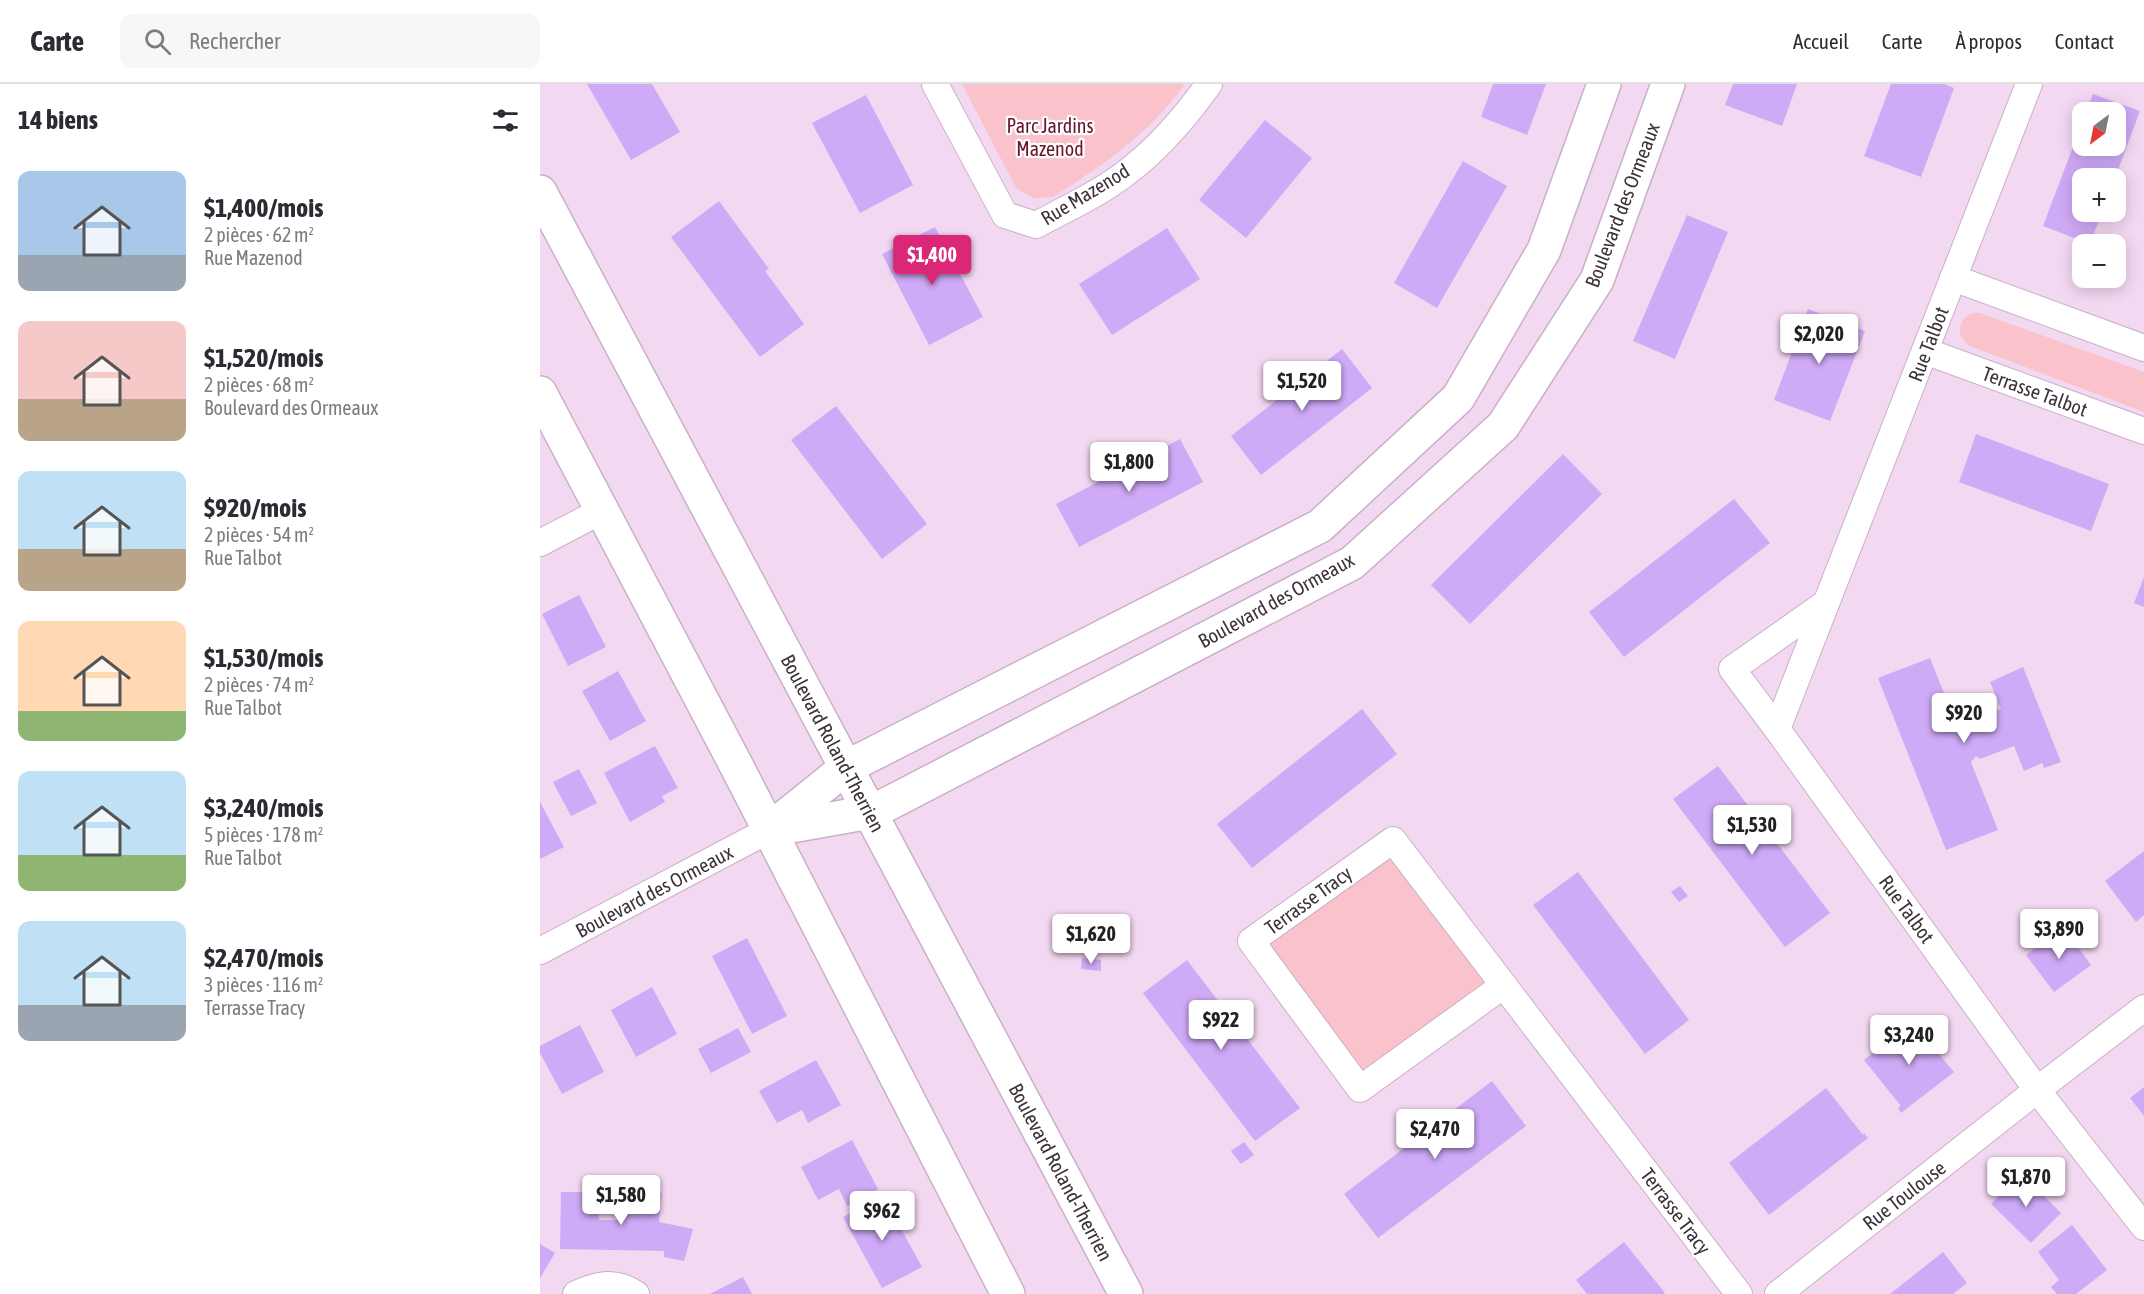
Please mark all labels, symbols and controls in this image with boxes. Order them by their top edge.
search box [120,14,540,68]
text: Carte [30,25,84,57]
icon: search [141,25,174,58]
text: Rechercher [189,28,281,54]
text: Accueil [1793,29,1849,53]
text: Carte [1882,29,1922,53]
text: À propos [1955,29,2022,53]
text: Contact [2055,29,2114,53]
north arrow [2072,102,2126,156]
map controls [2072,102,2126,288]
icon: filters [489,104,522,137]
text: 14 biens [18,105,98,135]
park label: Parc Jardins Mazenod [1006,114,1094,160]
street label: Boulevard des Ormeaux [1580,119,1664,291]
street label: Rue Mazenod [1037,159,1133,229]
button: + [2072,168,2126,222]
text: $1,400/mois [204,193,323,223]
icon: home [66,195,138,267]
text: 2 pièces · 62 m² [204,223,314,246]
button: − [2072,234,2126,288]
pin: $1,400 [883,235,981,286]
text: $1,400 [907,243,957,266]
text: Rue Mazenod [204,246,303,269]
street label: Rue Talbot [1903,303,1953,385]
pin: $2,020 [1770,314,1868,365]
text: $2,020 [1794,322,1844,345]
text: $1,520/mois [204,343,323,373]
icon: home [66,345,138,417]
pin: $1,520 [1253,361,1351,412]
street label: Terrasse Talbot [1979,361,2091,421]
text: $1,520 [1277,369,1327,392]
text: 2 pièces · 68 m² [204,373,314,396]
text: Boulevard des Ormeaux [204,396,378,419]
pin: $1,800 [1080,442,1178,493]
text: $1,800 [1104,450,1154,473]
text: $920/mois [204,493,306,523]
icon: home [66,495,138,567]
text: 2 pièces · 54 m² [204,523,314,546]
text: Rue Talbot [204,546,282,569]
street label: Boulevard des Ormeaux [1194,548,1358,652]
text: $1,530/mois [204,643,323,673]
icon: home [66,645,138,717]
street label: Boulevard Roland-Therrien [776,650,890,836]
text: 2 pièces · 74 m² [204,673,314,696]
pin: $920 [1928,693,2000,744]
text: Rue Talbot [204,696,282,719]
text: $920 [1946,701,1982,724]
text: $3,240/mois [204,793,323,823]
icon: home [66,795,138,867]
pin: $1,530 [1703,805,1801,856]
text: $1,530 [1727,813,1777,836]
text: 5 pièces · 178 m² [204,823,323,846]
street label: Boulevard des Ormeaux [572,840,736,942]
text: Rue Talbot [204,846,282,869]
street label: Terrasse Tracy [1260,861,1356,939]
street label: Rue Talbot [1875,871,1939,948]
pin: $3,890 [2010,909,2108,960]
pin: $1,620 [1042,914,1140,965]
text: $3,890 [2034,917,2084,940]
text: $1,620 [1066,922,1116,945]
text: $2,470/mois [204,943,323,973]
icon: home [66,945,138,1017]
text: 3 pièces · 116 m² [204,973,323,996]
text: Terrasse Tracy [204,996,305,1019]
pin: $922 [1185,1000,1257,1051]
text: $922 [1203,1008,1239,1031]
pin: $3,240 [1860,1015,1958,1066]
text: $3,240 [1884,1023,1934,1046]
street label: Boulevard Roland-Therrien [1004,1079,1118,1265]
pin: $2,470 [1386,1109,1484,1160]
text: $2,470 [1410,1117,1460,1140]
street label: Rue Toulouse [1858,1156,1950,1234]
pin: $1,870 [1977,1157,2075,1208]
street label: Terrasse Tracy [1636,1164,1716,1258]
text: $1,870 [2001,1165,2051,1188]
pin: $1,580 [572,1175,670,1226]
text: $1,580 [596,1183,646,1206]
pin: $962 [846,1191,918,1242]
text: $962 [864,1199,900,1222]

